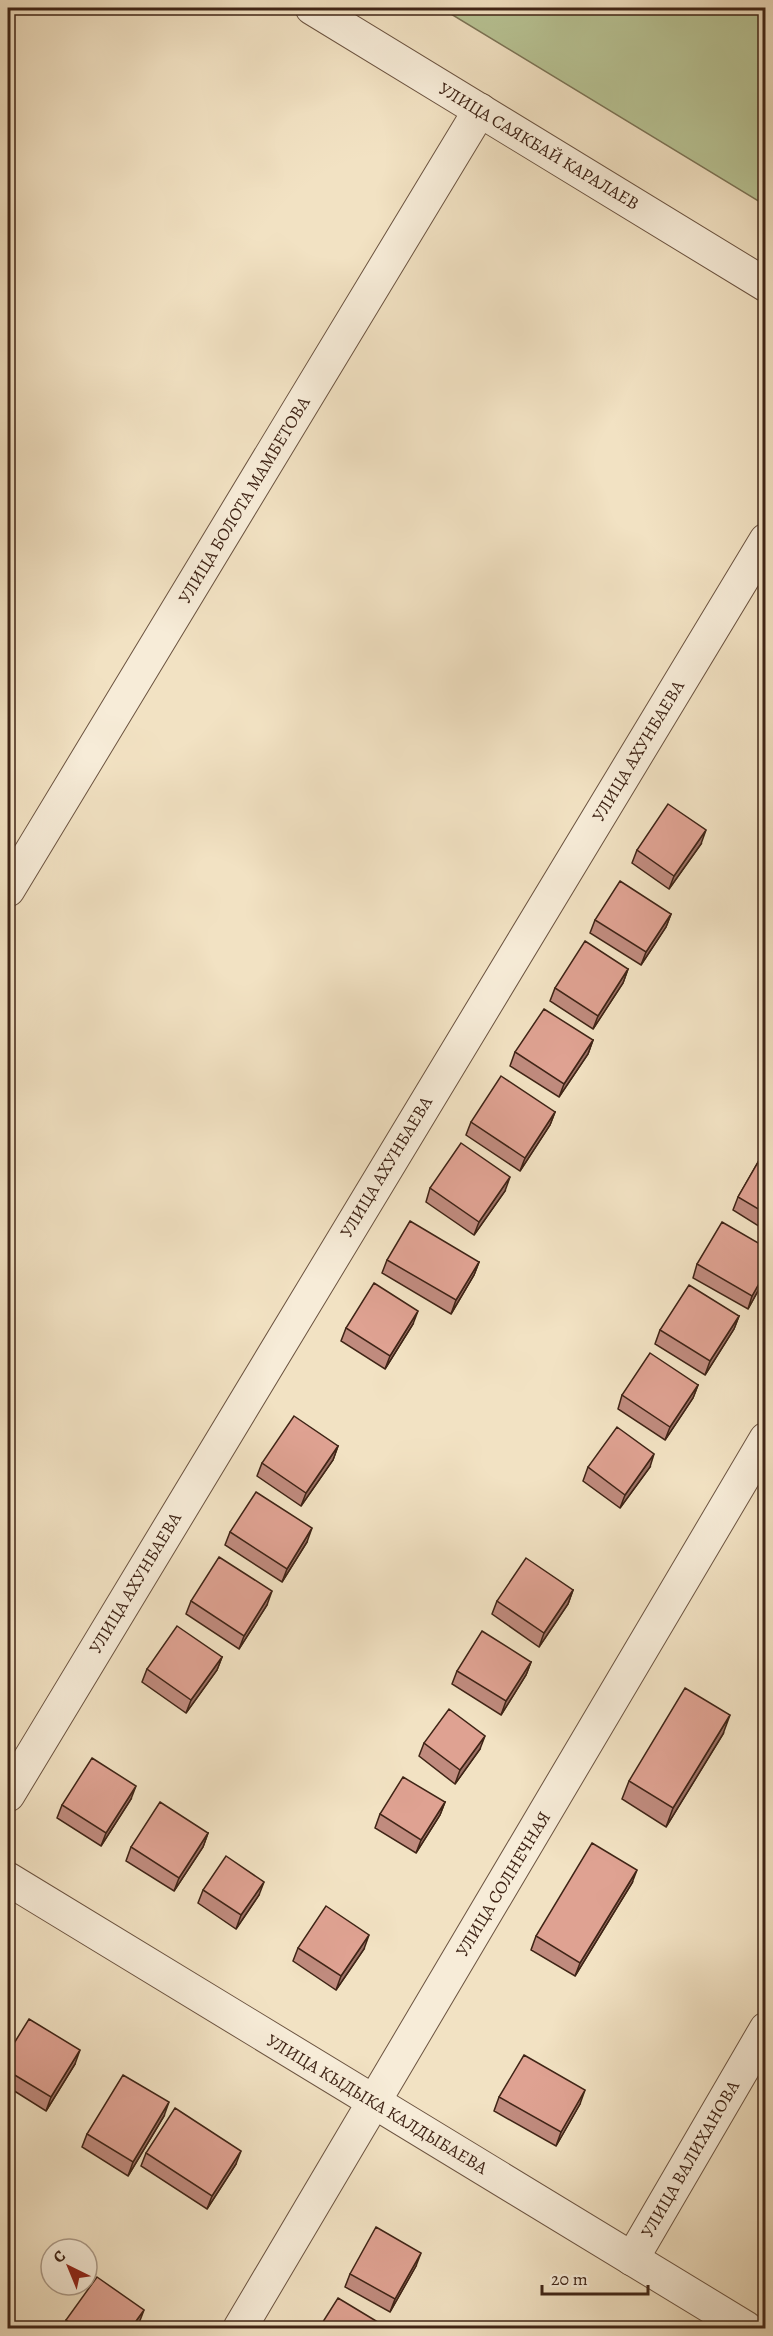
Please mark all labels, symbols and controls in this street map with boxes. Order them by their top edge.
street label: УЛИЦА САЯКБАЙ КАРАЛАЕВ [434,76,644,216]
street label: УЛИЦА БОЛОТА МАМБЕТОВА [173,392,316,608]
street label: УЛИЦА АХУНБАЕВА [586,675,690,826]
street label: УЛИЦА АХУНБАЕВА [334,1091,438,1242]
street label: УЛИЦА АХУНБАЕВА [83,1507,187,1658]
street label: УЛИЦА СОЛНЕЧНАЯ [450,1807,556,1961]
street label: УЛИЦА КЫДЫКА КАЛДЫБАЕВА [262,2028,492,2180]
street label: УЛИЦА ВАЛИХАНОВА [635,2075,745,2242]
north arrow [39,2237,99,2297]
text: С [48,2245,71,2268]
scale bar [542,2258,648,2296]
text: 20 m [551,2267,588,2291]

